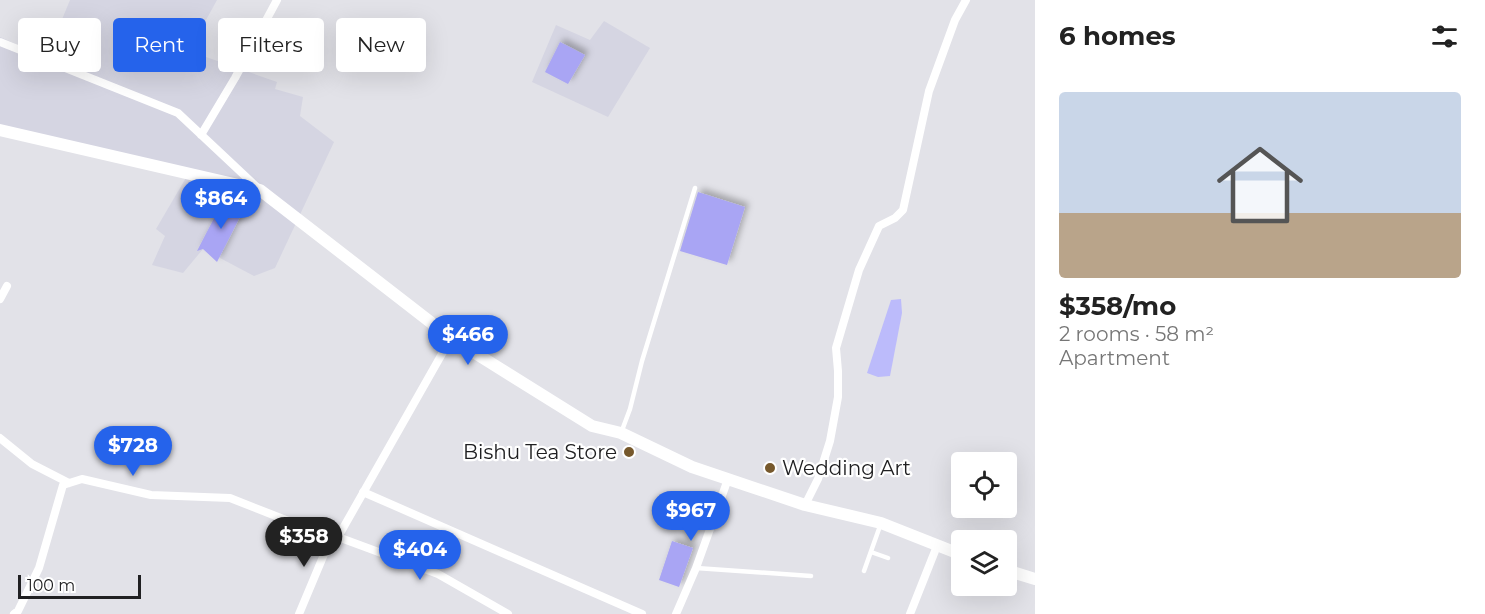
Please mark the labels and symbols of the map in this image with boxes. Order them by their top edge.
pin: $864 [185,179,257,230]
pin: $466 [432,315,504,366]
pin: $728 [97,426,169,477]
place label: Bishu Tea Store [463,440,617,464]
marker: Bishu Tea Store [622,445,636,459]
place label: Wedding Art [782,456,911,480]
marker: Wedding Art [763,461,777,475]
pin: $967 [655,491,727,542]
pin: $358 [268,517,340,568]
pin: $404 [384,530,456,581]
scale bar [18,572,141,600]

